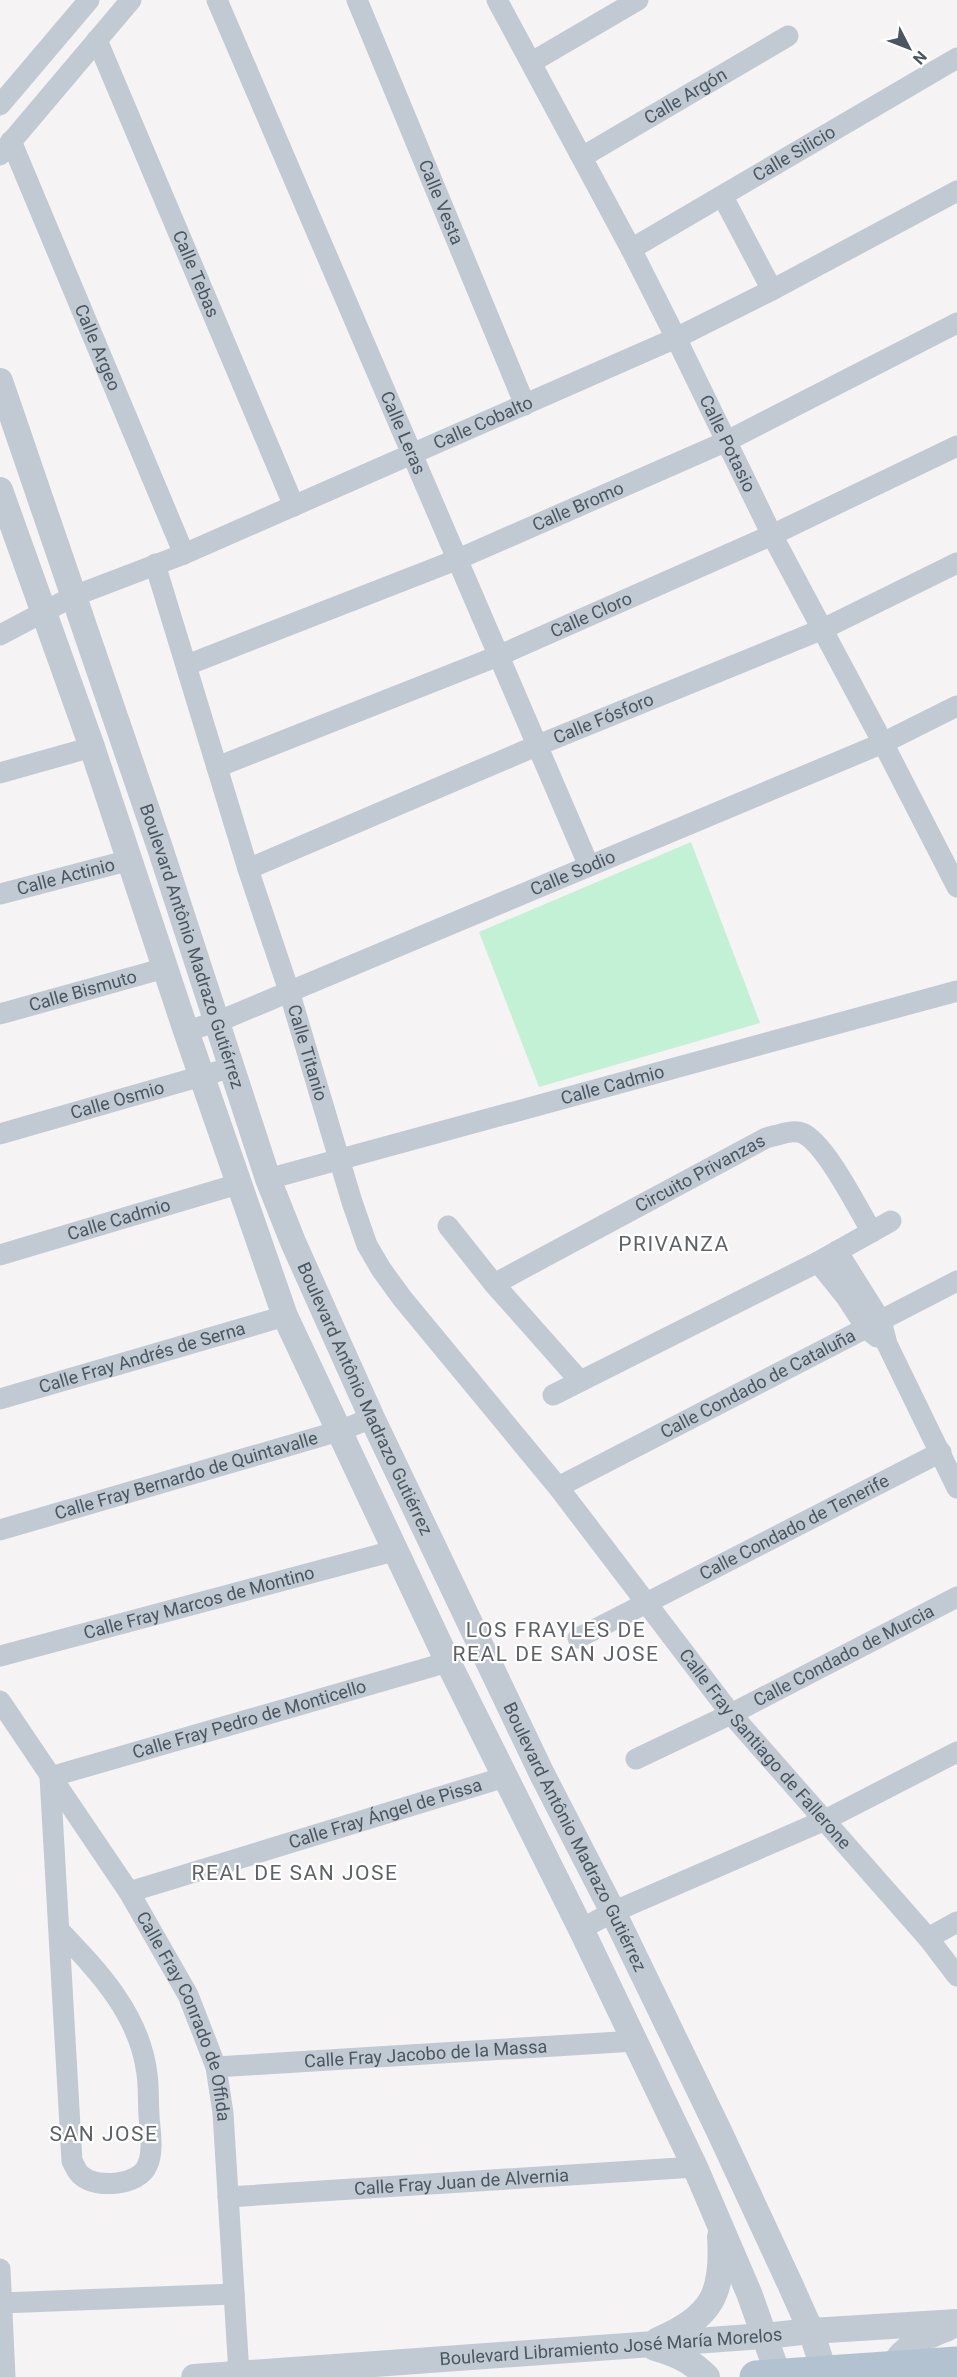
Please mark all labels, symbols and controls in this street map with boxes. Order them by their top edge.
north arrow [879,18,939,78]
text: N [909,47,931,68]
street label: Calle Argón [640,63,730,128]
street label: Calle Silicio [749,121,839,185]
street label: Calle Vesta [414,157,468,248]
street label: Calle Tebas [169,227,224,320]
street label: Calle Argeo [71,301,125,394]
street label: Calle Leras [376,388,430,477]
street label: Calle Cobalto [430,391,536,453]
street label: Calle Potasio [695,391,760,495]
street label: Calle Bromo [529,477,627,535]
street label: Calle Cloro [547,587,635,642]
street label: Calle Fósforo [550,688,656,748]
street label: Boulevard Antônio Madrazo Gutiérrez [136,801,249,1091]
street label: Calle Sodio [527,845,618,900]
street label: Calle Actinio [14,853,117,899]
street label: Calle Bismuto [26,965,139,1015]
street label: Calle Titanio [284,1002,332,1103]
street label: Calle Cadmio [558,1060,666,1109]
street label: Calle Osmio [68,1076,166,1123]
street label: Circuito Privanzas [631,1129,769,1216]
street label: Calle Cadmio [65,1194,173,1244]
district label: PRIVANZA [618,1232,730,1256]
street label: Boulevard Antônio Madrazo Gutiérrez [293,1259,437,1538]
street label: Calle Fray Andrés de Serna [36,1317,248,1397]
street label: Calle Condado de Cataluña [657,1324,859,1442]
street label: Calle Fray Bernardo de Quintavalle [52,1427,320,1523]
street label: Calle Condado de Tenerife [696,1470,892,1584]
street label: Calle Fray Marcos de Montino [81,1562,317,1643]
street label: Calle Condado de Murcia [750,1600,937,1711]
district label: LOS FRAYLES DE REAL DE SAN JOSE [453,1618,659,1666]
street label: Calle Fray Santiago de Fallerone [675,1644,856,1853]
street label: Calle Fray Pedro de Monticello [130,1675,369,1763]
street label: Boulevard Antônio Madrazo Gutiérrez [499,1699,651,1975]
street label: Calle Fray Ángel de Pissa [286,1774,484,1853]
district label: REAL DE SAN JOSE [192,1861,398,1885]
street label: Calle Fray Conrado de Offida [132,1907,234,2122]
street label: Calle Fray Jacobo de la Massa [303,2035,548,2072]
district label: SAN JOSE [50,2122,158,2146]
street label: Calle Fray Juan de Alvernia [353,2164,570,2199]
street label: Boulevard Libramiento José María Morelos [439,2323,783,2369]

